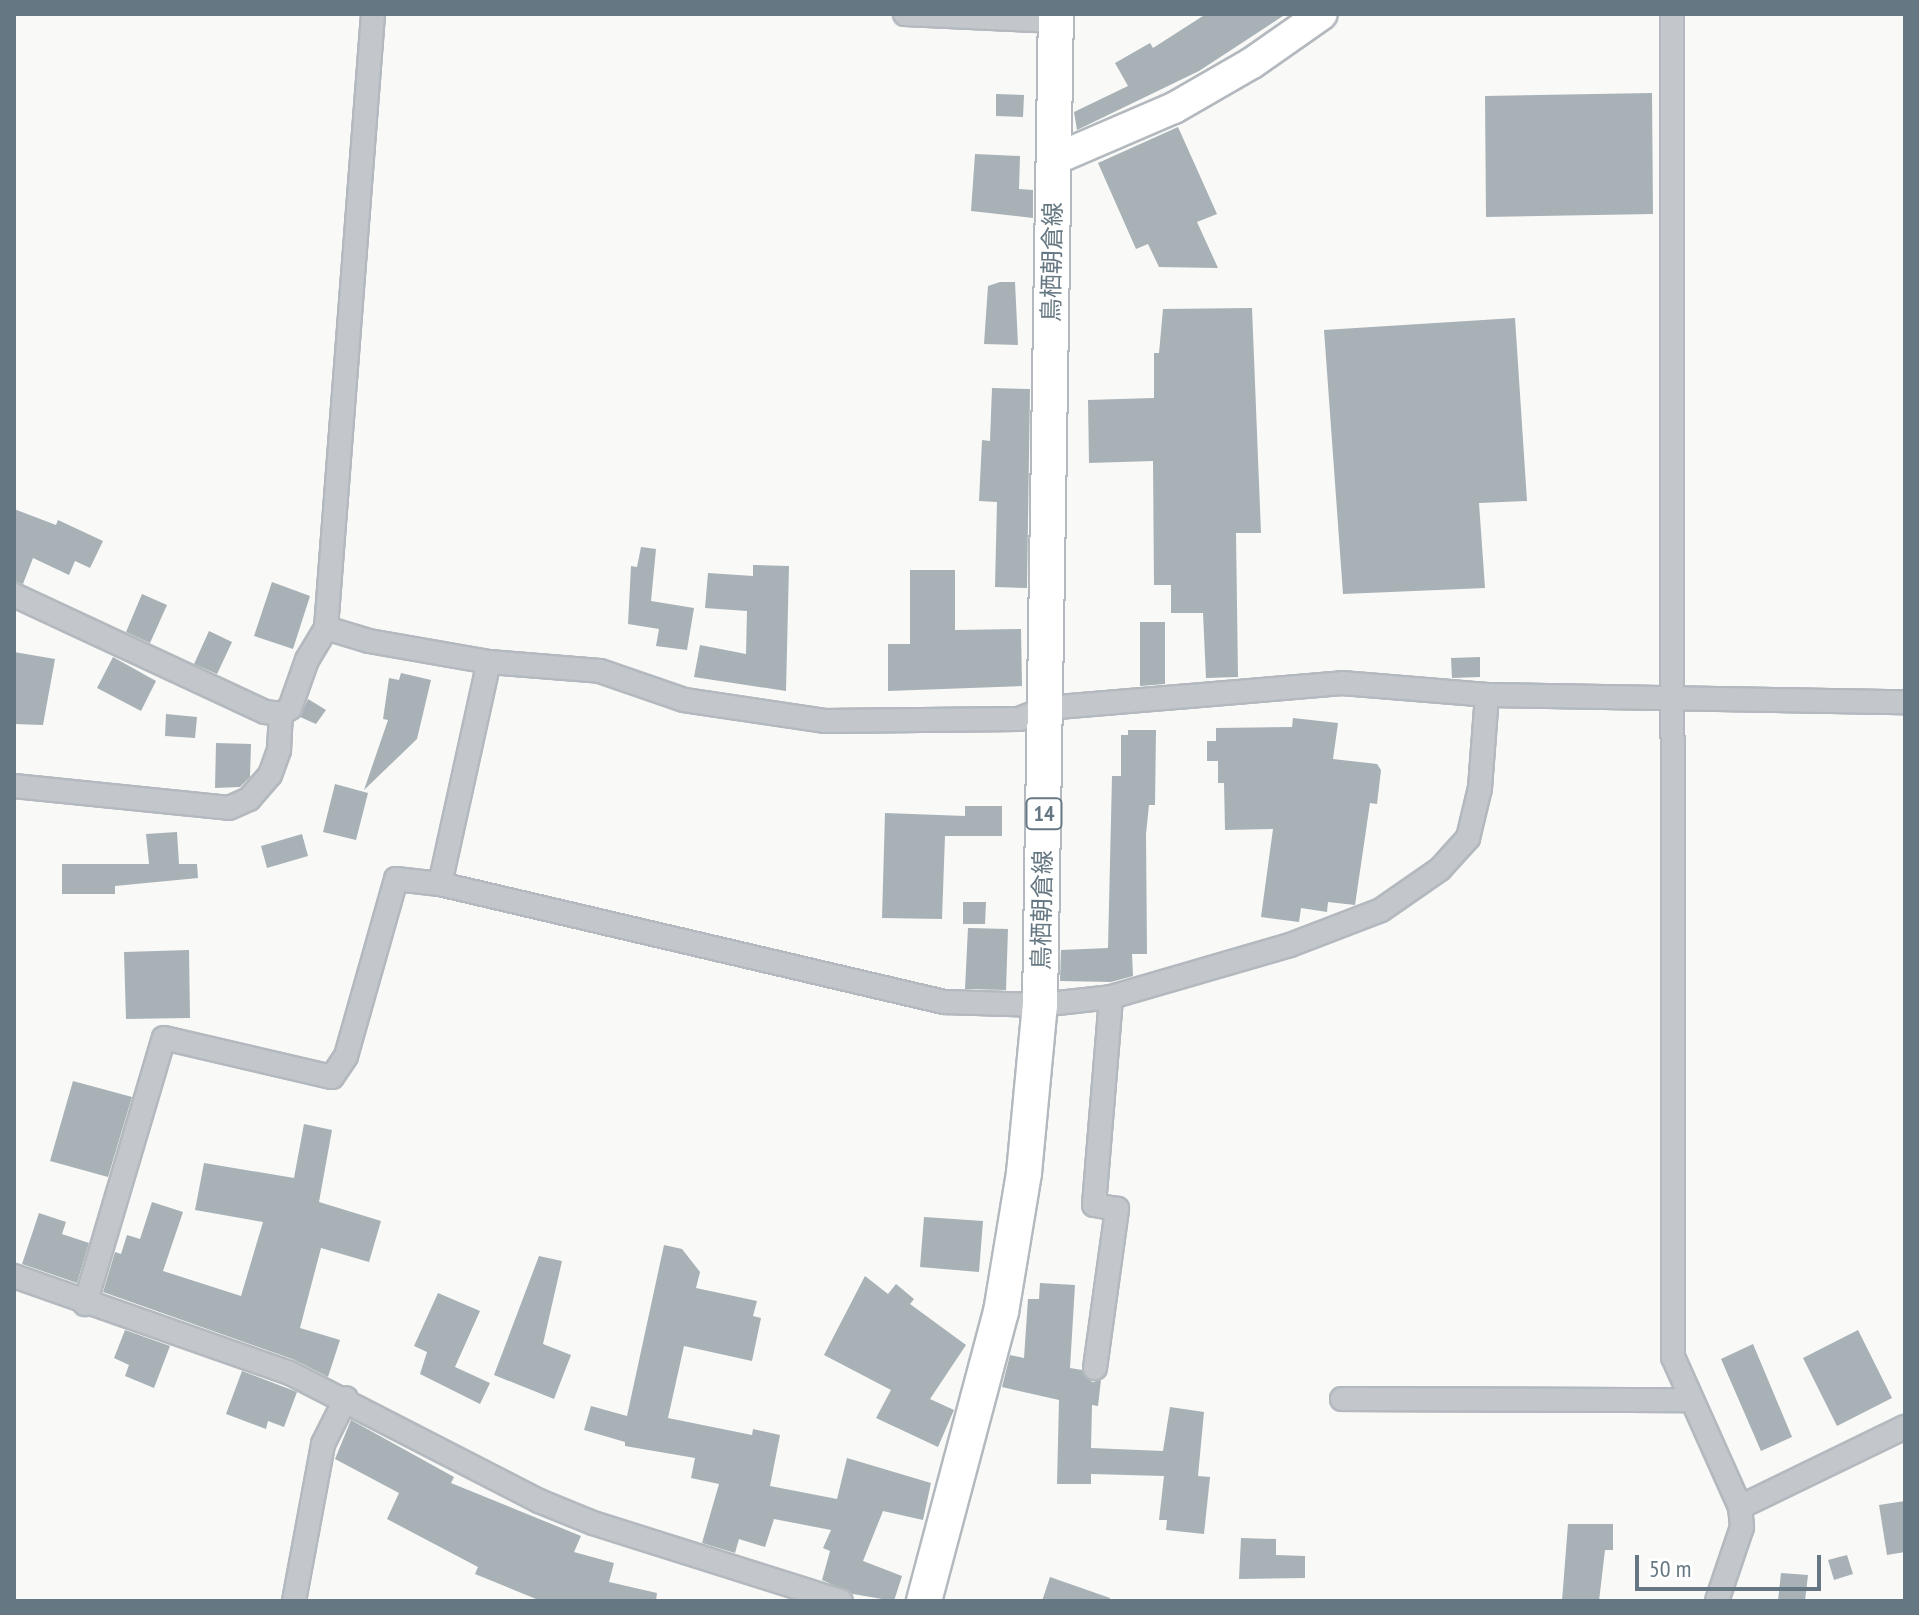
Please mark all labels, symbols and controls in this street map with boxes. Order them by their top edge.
street label: 鳥栖朝倉線 [1037,202,1067,322]
road number: 14 [1024,796,1064,832]
street label: 鳥栖朝倉線 [1027,850,1057,970]
scale bar [1639,1539,1825,1589]
text: 50 m [1649,1553,1691,1584]

